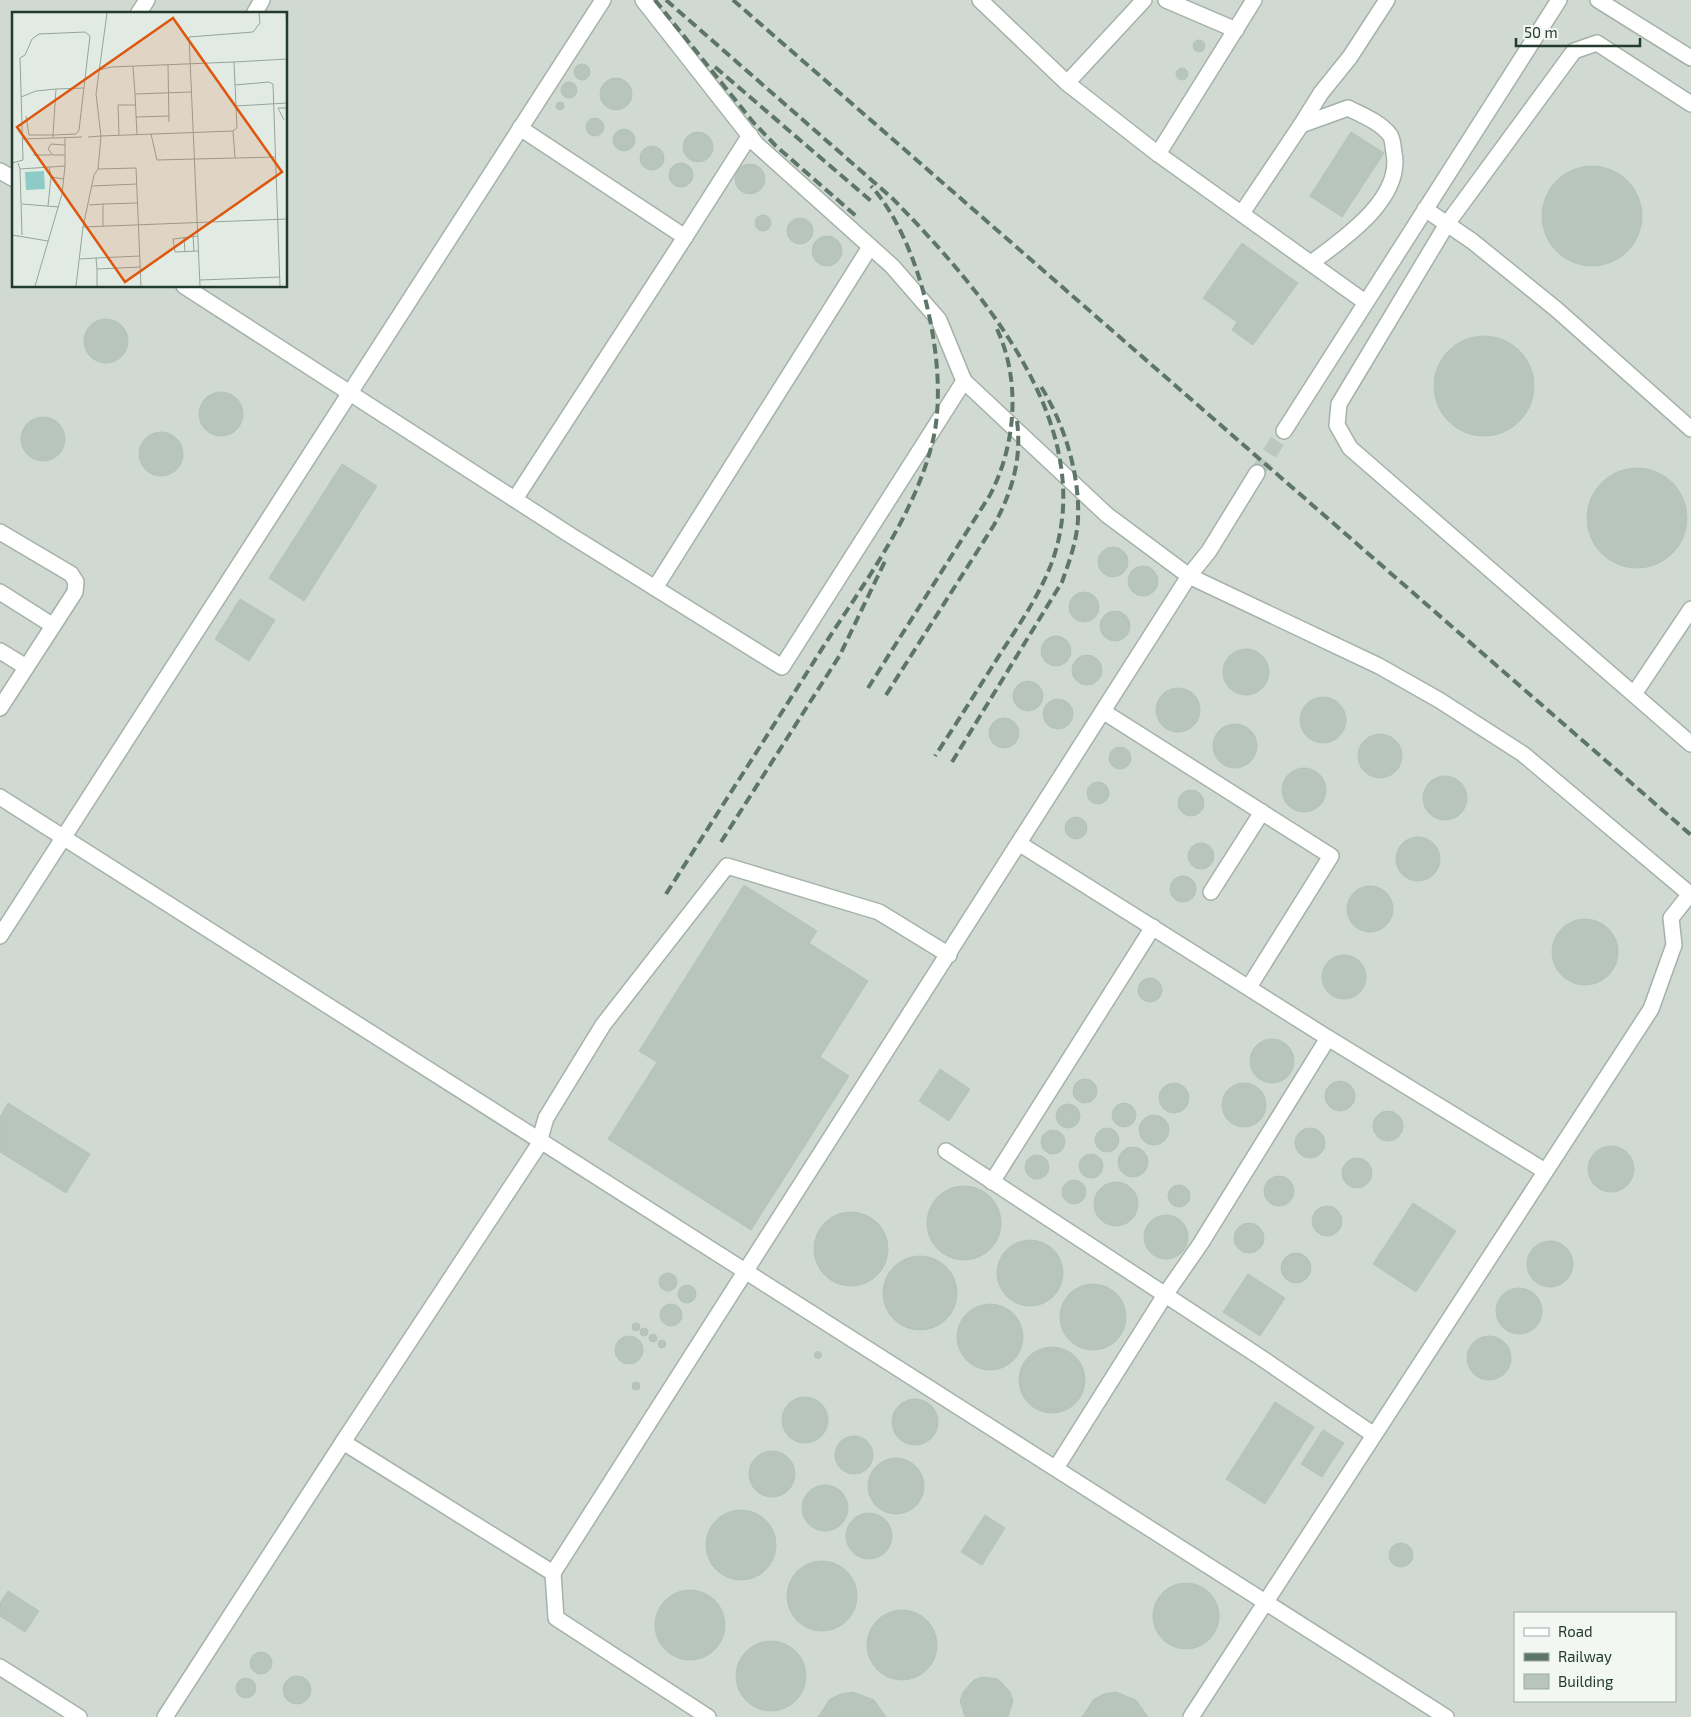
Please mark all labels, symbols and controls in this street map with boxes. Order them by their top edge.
inset map [12,12,288,288]
scale bar [1516,15,1640,47]
text: 50 m [1524,23,1558,41]
legend [1514,1612,1676,1702]
text: Road [1558,1622,1593,1640]
text: Railway [1558,1647,1612,1665]
text: Building [1558,1672,1614,1690]

